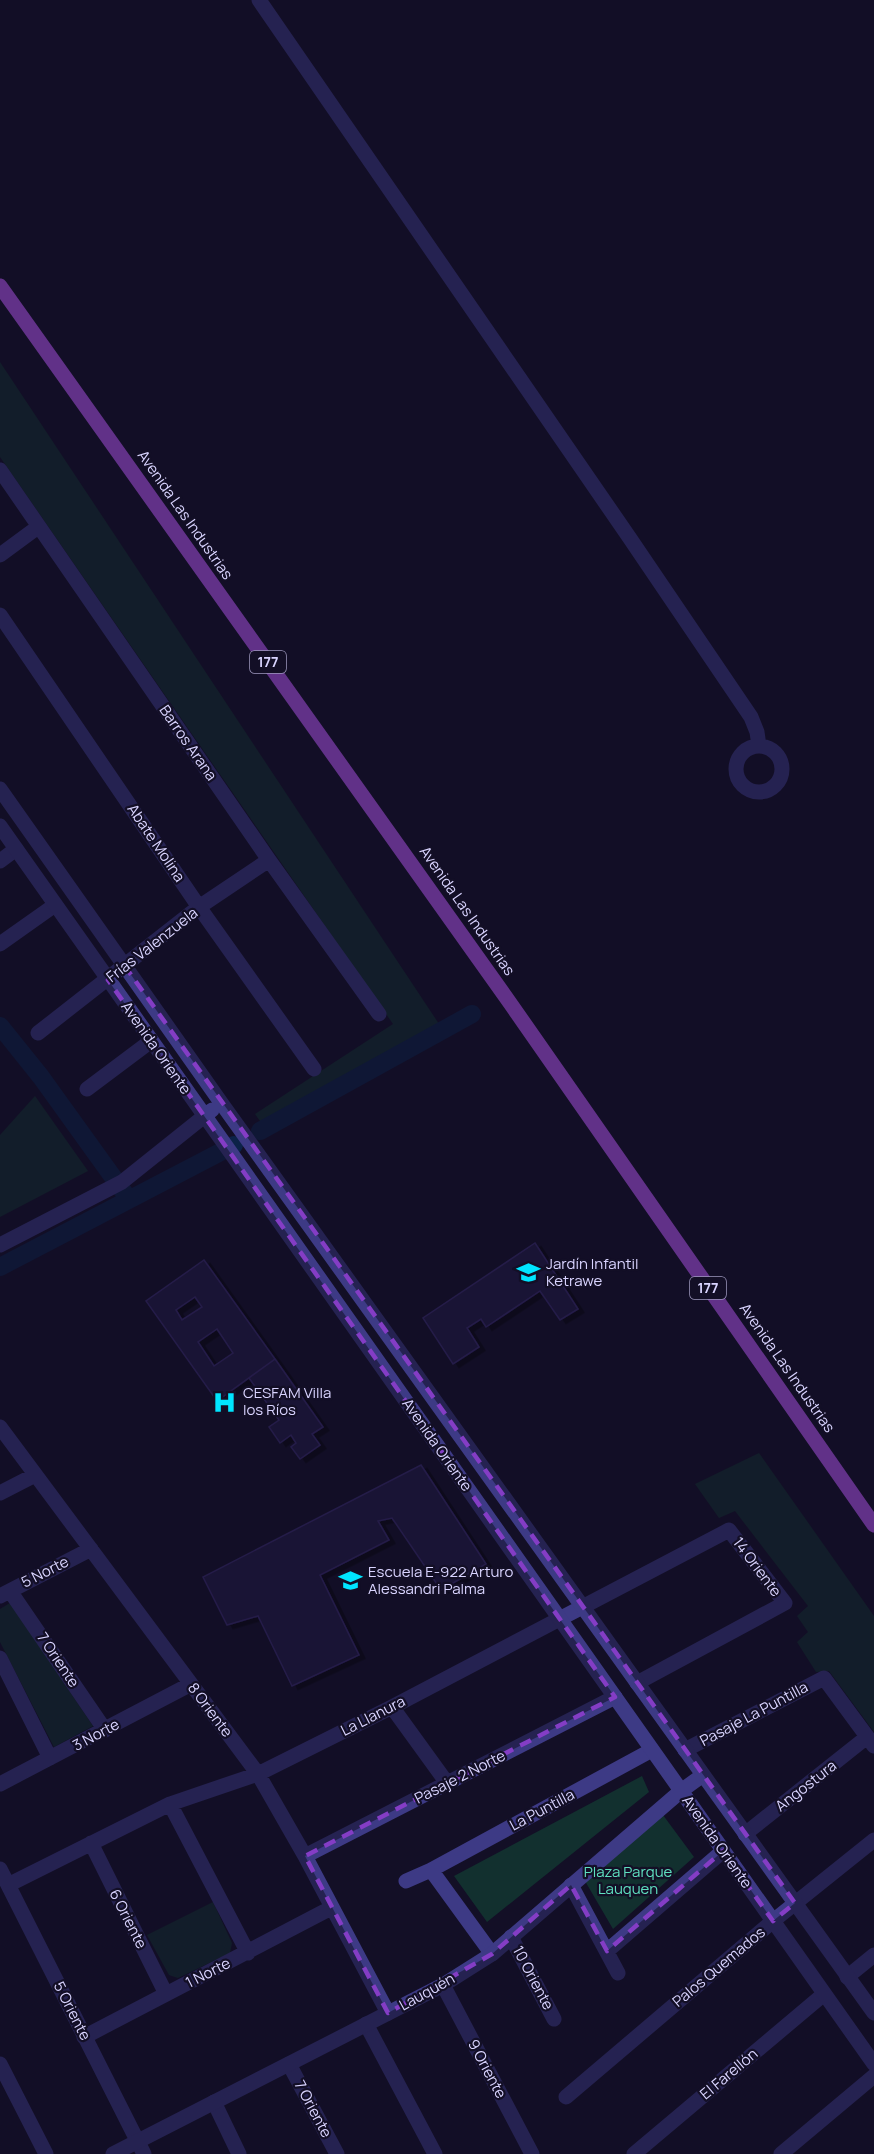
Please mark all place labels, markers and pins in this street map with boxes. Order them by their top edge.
place label: Jardín Infantil Ketrawe [546,1253,639,1291]
school or university icon: Jardín Infantil Ketrawe [515,1260,541,1286]
place label: CESFAM Villa los Ríos [243,1382,331,1420]
hospital icon: CESFAM Villa los Ríos [212,1389,238,1415]
place label: Escuela E-922 Arturo Alessandri Palma [368,1561,514,1599]
school or university icon: Escuela E-922 Arturo Alessandri Palma [337,1568,363,1594]

